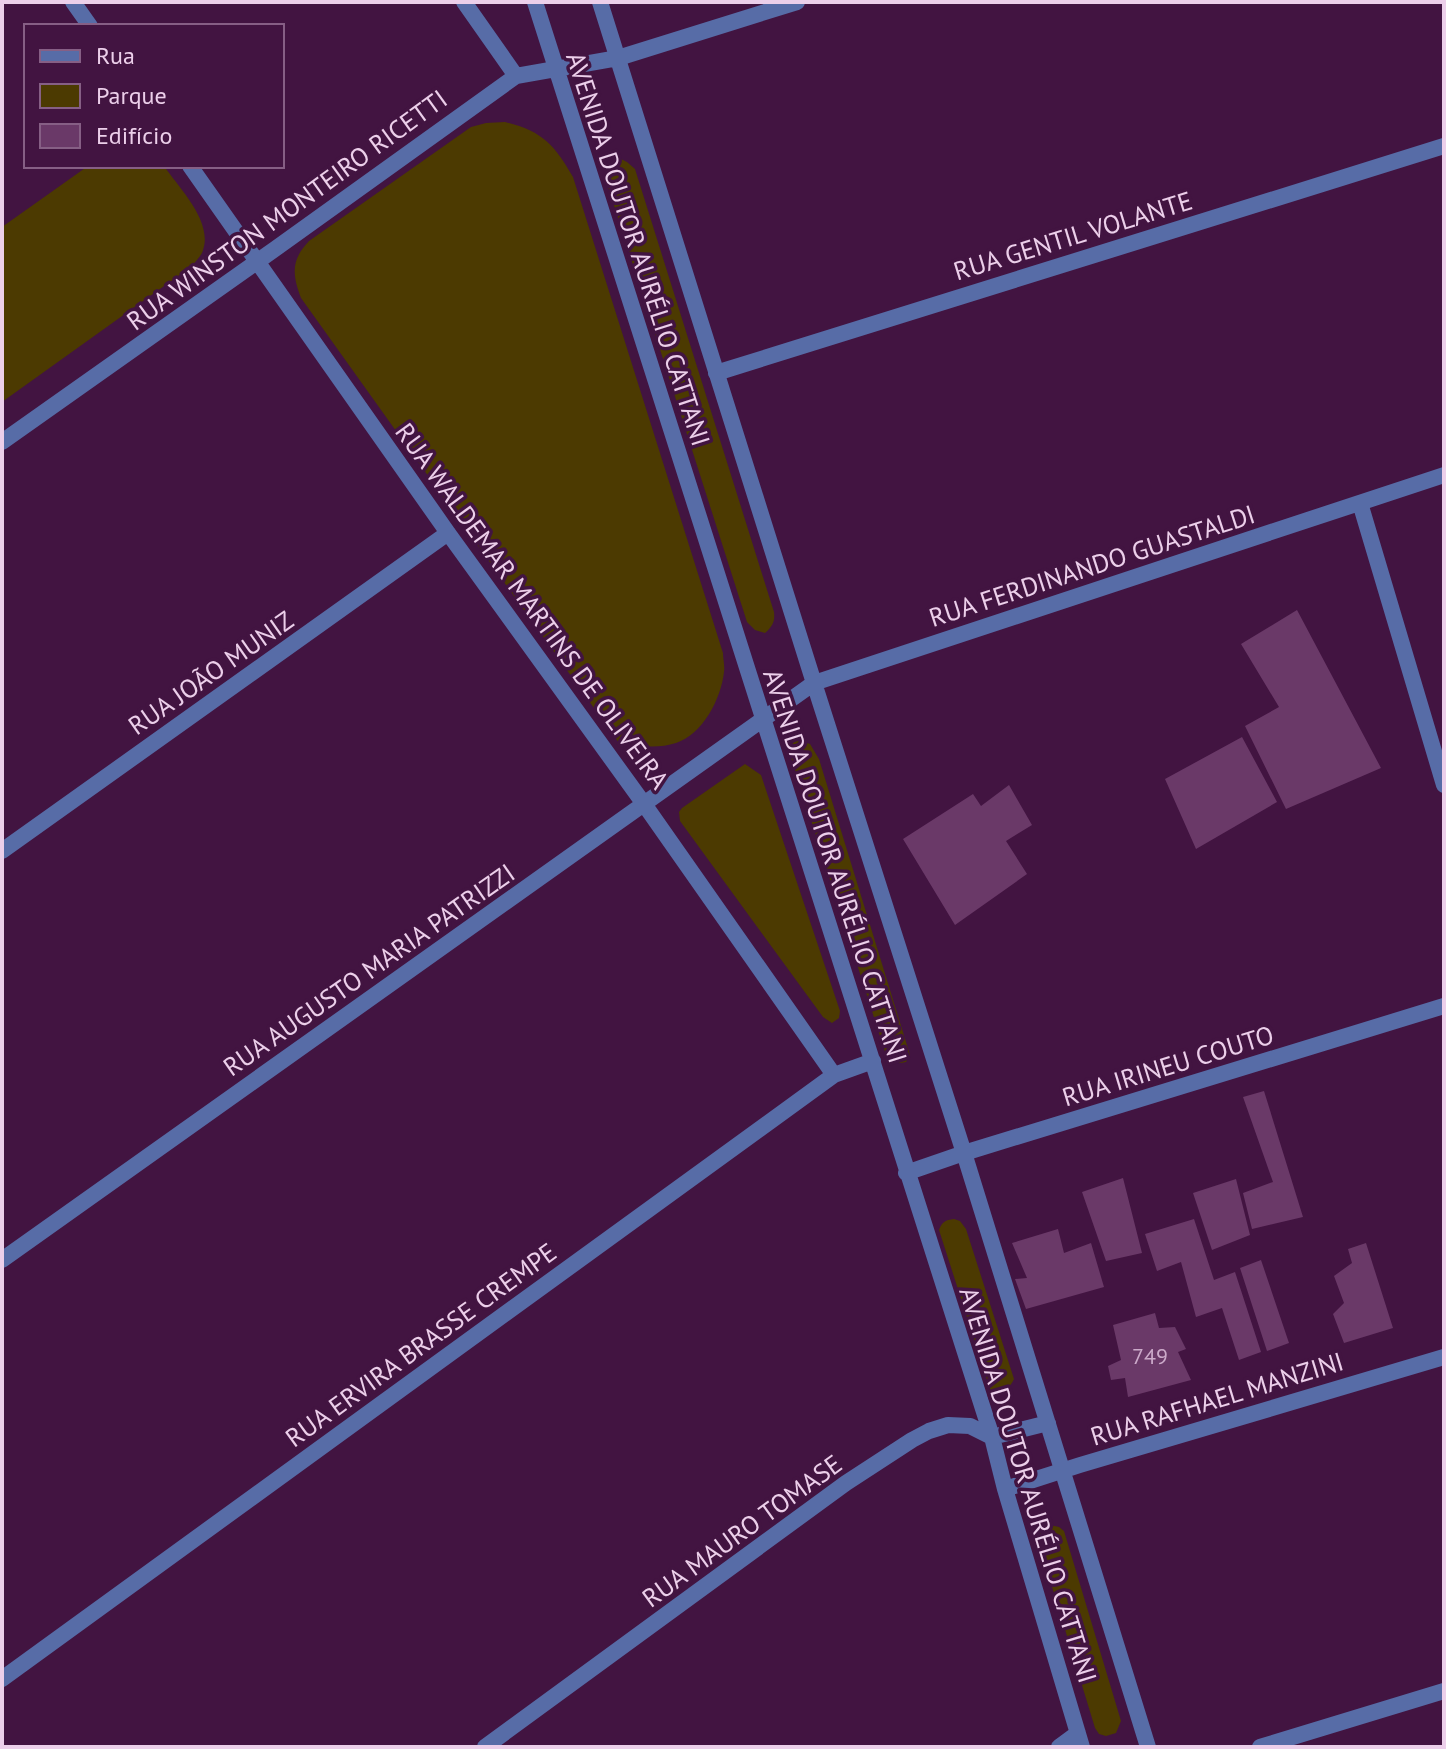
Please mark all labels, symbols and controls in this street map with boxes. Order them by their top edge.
legend [24,24,284,168]
text: Rua [96,40,135,71]
street label: AVENIDA DOUTOR AURÉLIO CATTANI [559,48,718,450]
text: Parque [96,80,167,111]
street label: RUA WINSTON MONTEIRO RICETTI [120,82,454,337]
text: Edifício [96,120,172,151]
street label: RUA GENTIL VOLANTE [949,184,1196,288]
street label: RUA WALDEMAR MARTINS DE OLIVEIRA [388,416,676,795]
street label: RUA FERDINANDO GUASTALDI [925,497,1259,634]
street label: RUA JOÃO MUNIZ [122,603,300,742]
street label: AVENIDA DOUTOR AURÉLIO CATTANI [756,665,915,1067]
street label: RUA AUGUSTO MARIA PATRIZZI [217,856,521,1083]
street label: RUA IRINEU COUTO [1058,1018,1278,1113]
street label: RUA ERVIRA BRASSE CREMPE [279,1235,563,1454]
street label: AVENIDA DOUTOR AURÉLIO CATTANI [952,1283,1105,1687]
house number: 749 [1132,1342,1168,1370]
street label: RUA RAFHAEL MANZINI [1086,1344,1347,1453]
street label: RUA MAURO TOMASE [635,1447,848,1614]

